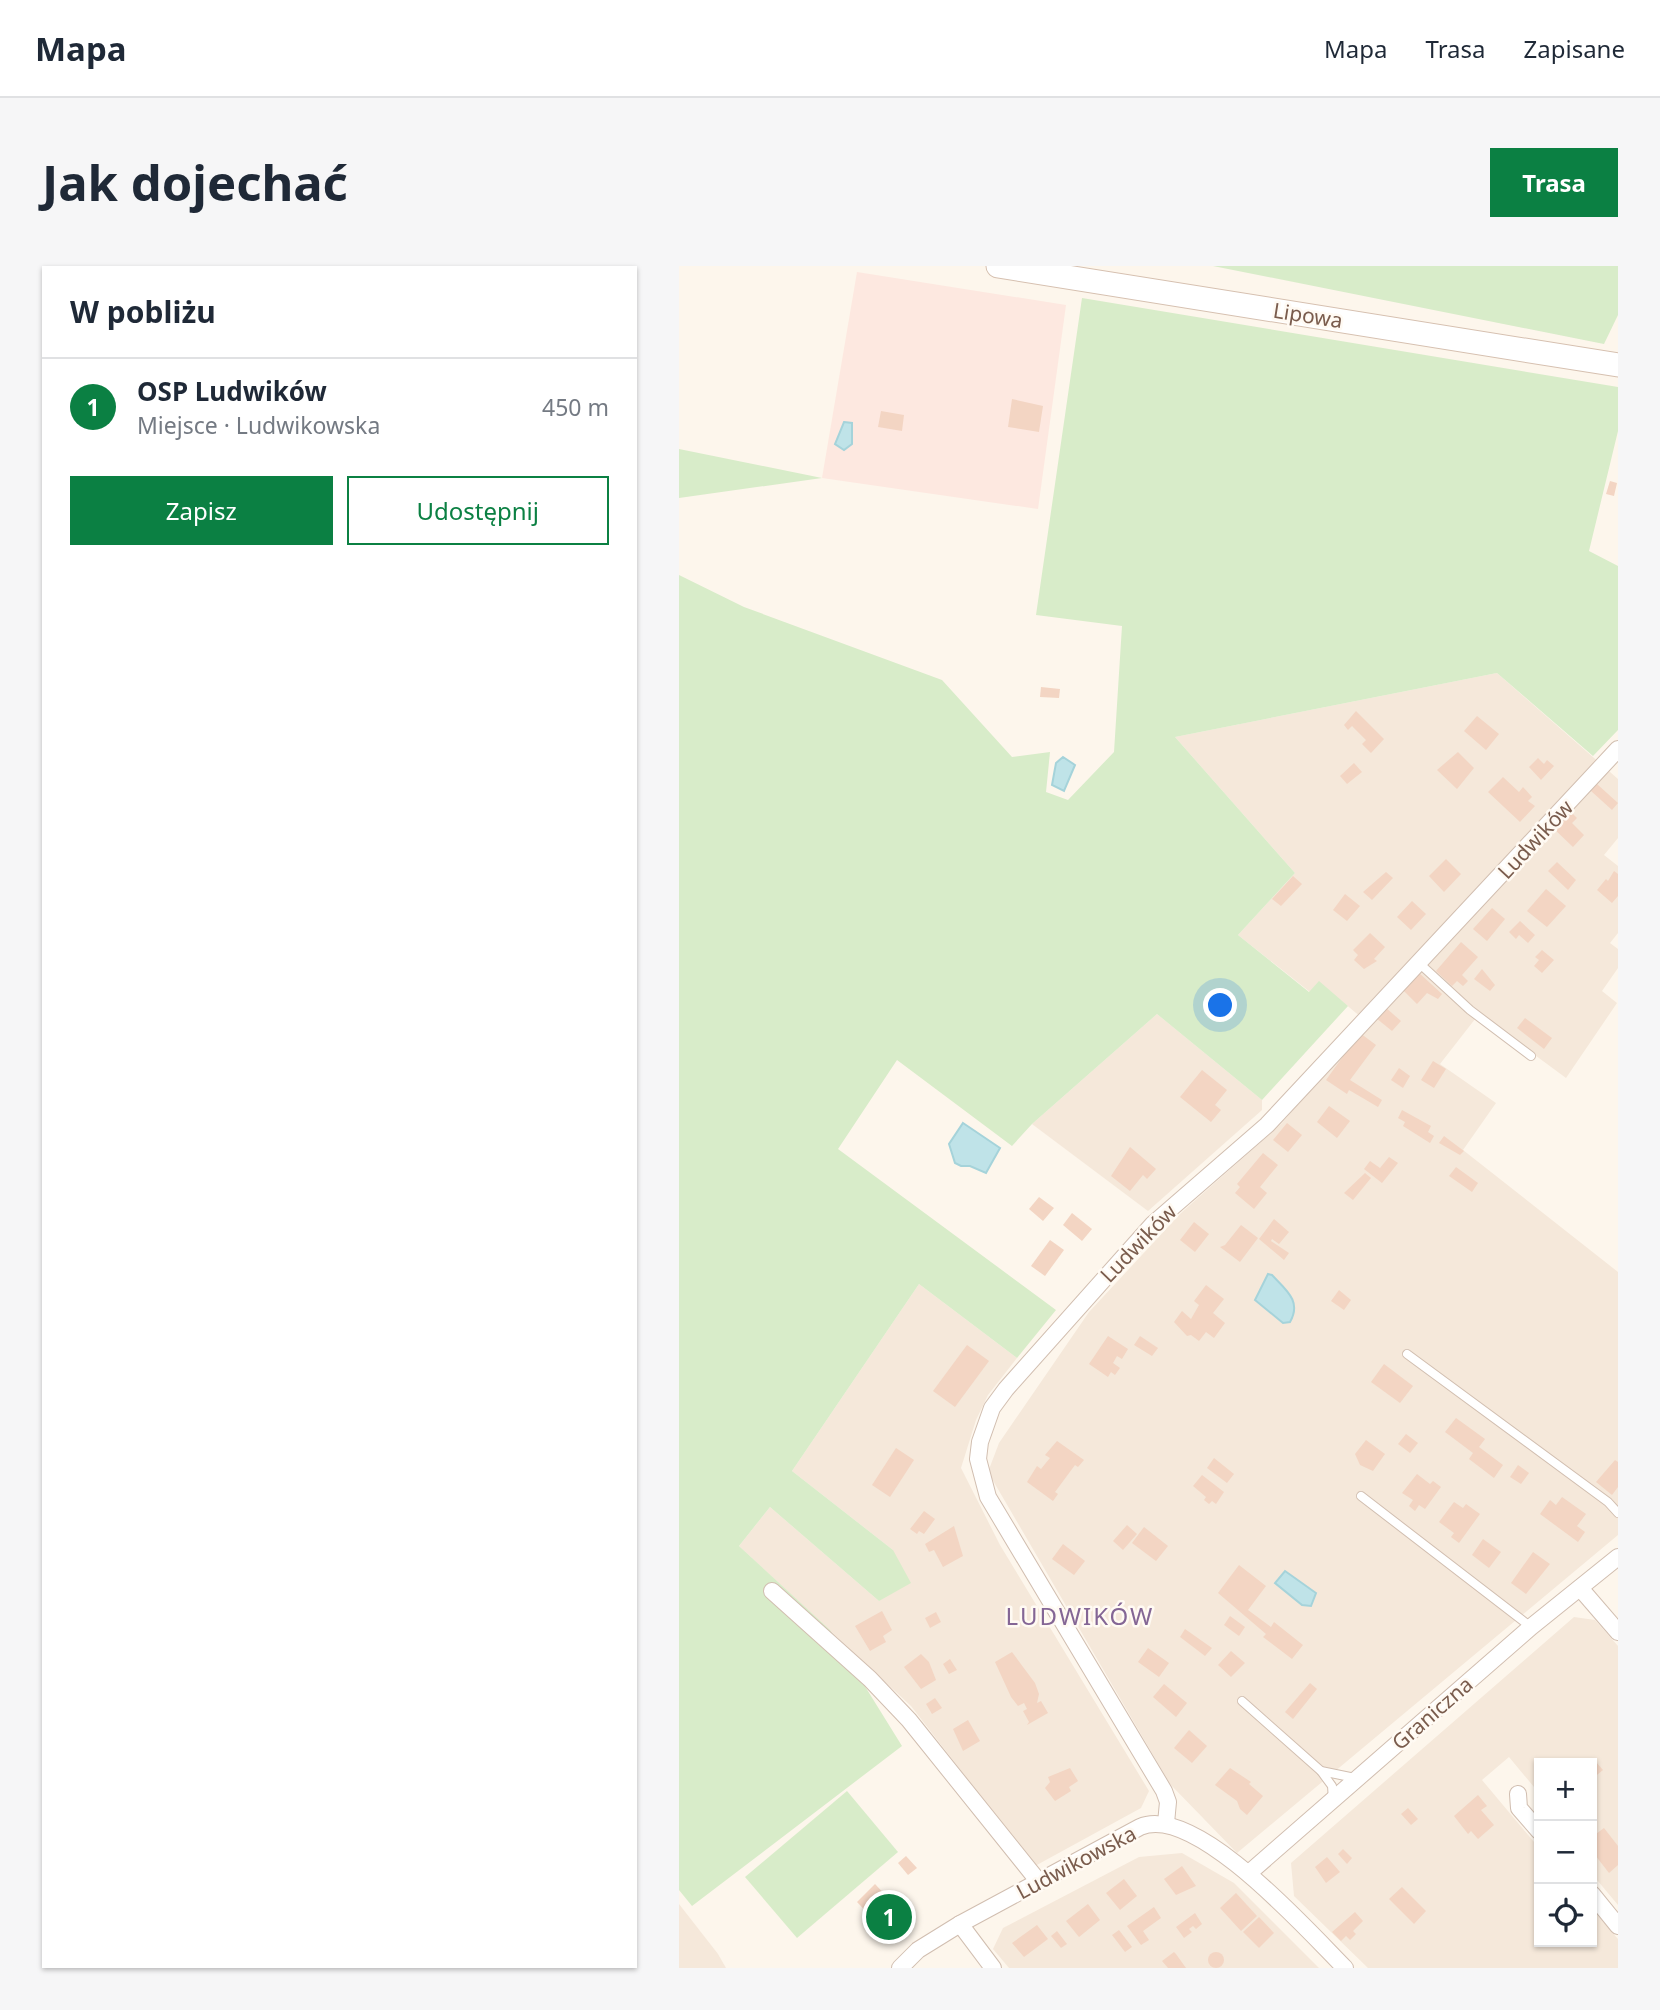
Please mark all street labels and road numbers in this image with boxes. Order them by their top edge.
street label: Lipowa [1271,296,1345,334]
street label: Ludwików [1491,793,1579,885]
street label: Ludwików [1094,1197,1183,1288]
street label: Graniczna [1386,1670,1478,1756]
street label: Ludwikowska [1011,1819,1141,1905]

